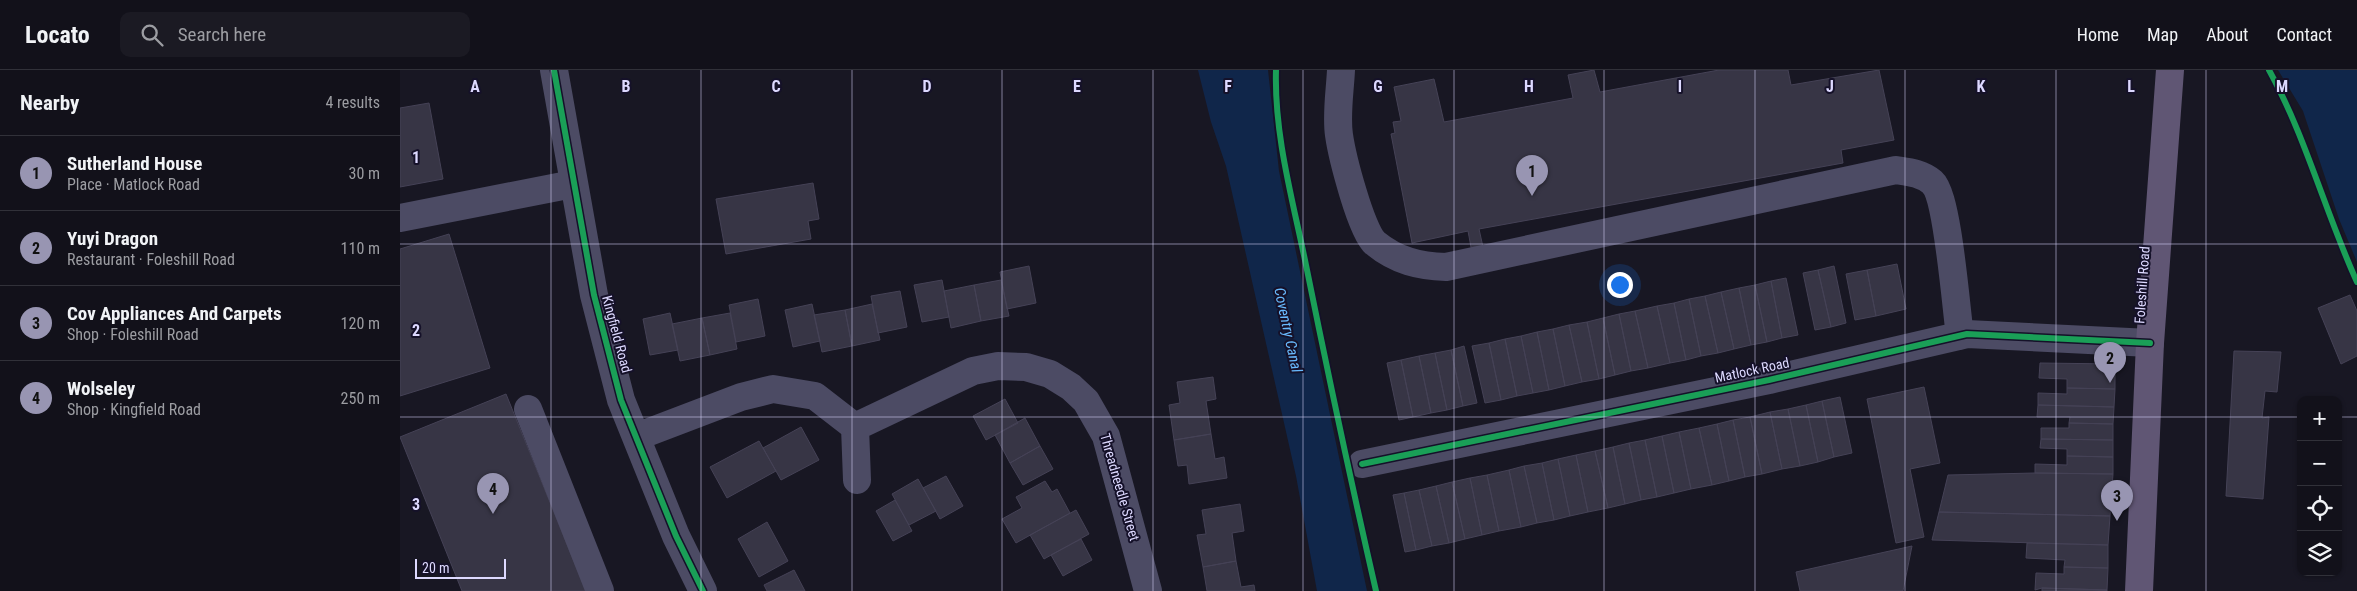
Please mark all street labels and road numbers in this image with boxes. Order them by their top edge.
street label: Foleshill Road [2131,246,2153,324]
street label: Kingfield Road [599,294,635,374]
street label: Matlock Road [1713,354,1791,386]
street label: Threadneedle Street [1097,431,1143,543]

